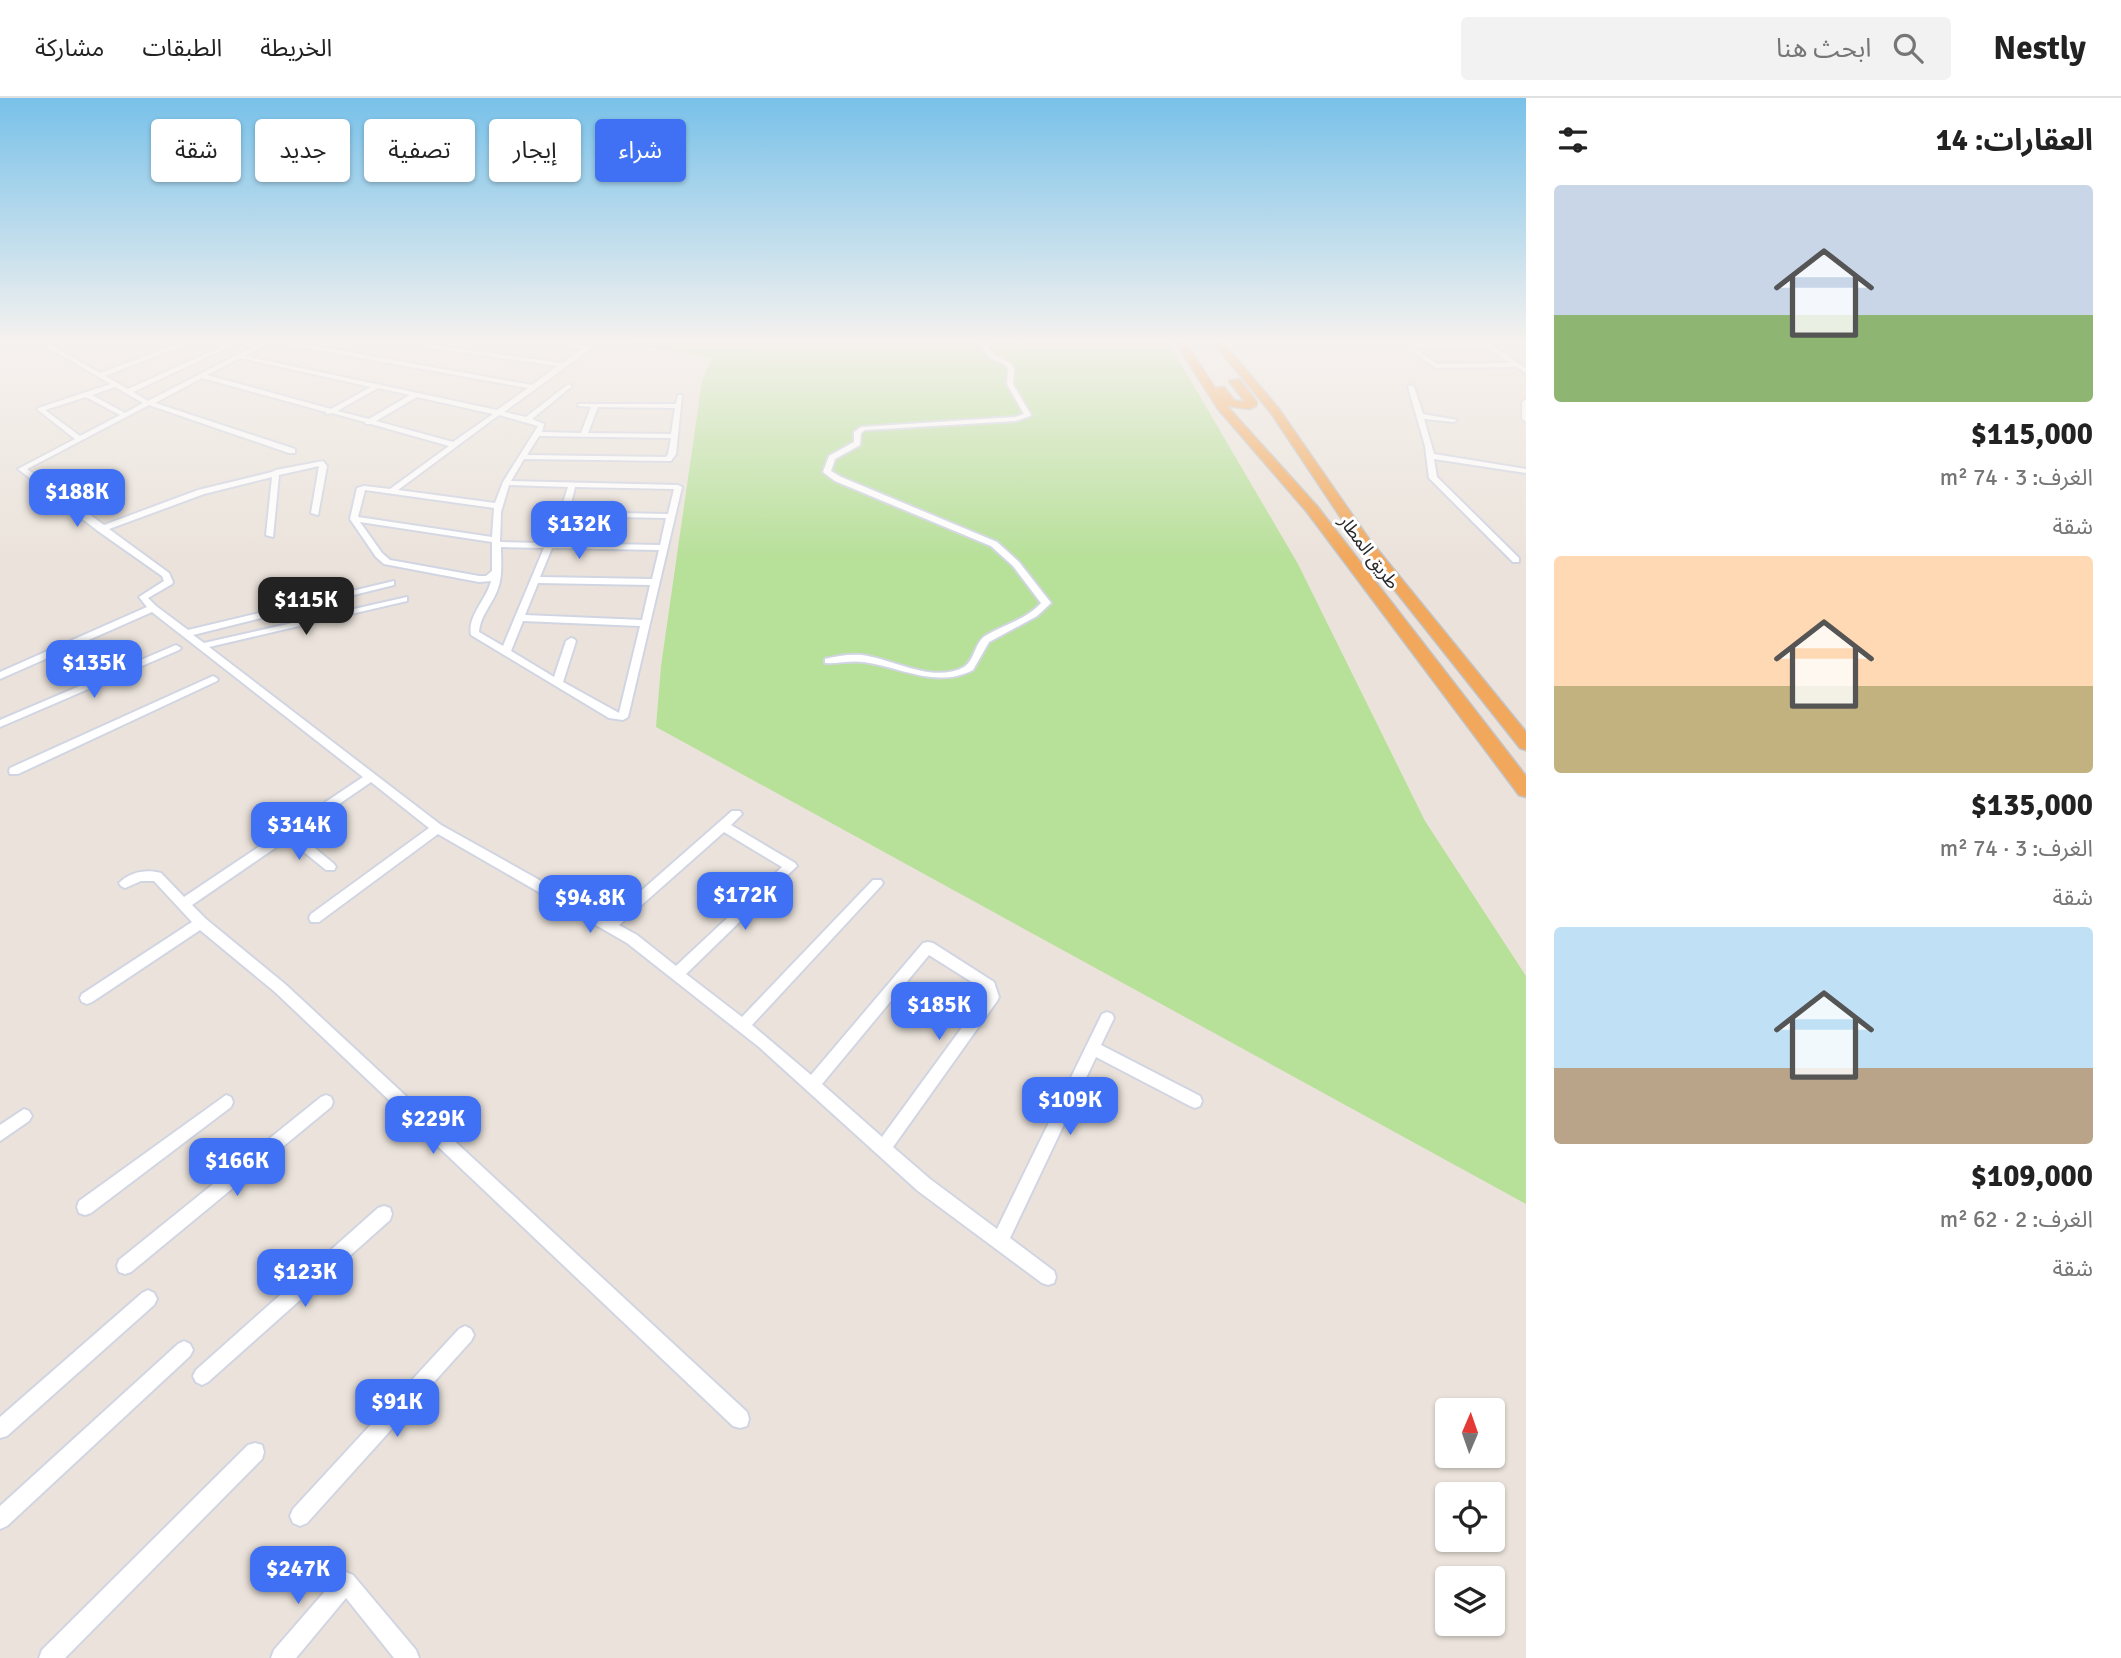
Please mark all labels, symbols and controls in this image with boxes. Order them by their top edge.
search box [1461,17,1951,80]
text: Nestly [1993,28,2086,69]
icon: search [1889,29,1927,67]
text: مشاركة [35,33,104,63]
text: الطبقات [142,33,222,63]
text: الخريطة [260,33,332,63]
text: ابحث هنا [1776,33,1871,65]
chip: شقة [151,119,241,182]
chip: جديد [255,119,350,182]
chip: تصفية [364,119,475,182]
chip: إيجار [489,119,581,182]
chip: شراء [595,119,686,182]
icon: filters [1554,121,1592,159]
text: العقارات: 14 [1936,122,2093,159]
icon: home [1761,230,1887,356]
text: $115,000 [1971,416,2093,453]
text: الغرف: 3 · 74 m² [1940,463,2093,492]
pin: $188K [28,470,126,529]
text: $188K [45,477,109,506]
pin: $132K [530,502,628,561]
text: $132K [547,509,611,538]
street label: طريق المطار [1334,510,1404,593]
text: شقة [2052,512,2093,541]
pin: $115K [257,578,355,637]
text: $115K [274,585,338,614]
icon: home [1761,601,1887,727]
pin: $135K [45,640,143,700]
text: $135K [62,648,126,677]
text: $135,000 [1971,787,2093,824]
pin: $314K [250,802,348,862]
text: $314K [267,810,331,839]
text: الغرف: 3 · 74 m² [1940,834,2093,863]
pin: $172K [696,872,794,932]
pin: $94.8K [533,876,647,935]
text: $172K [713,880,777,909]
text: $94.8K [555,883,625,912]
text: شقة [2052,883,2093,912]
icon: home [1761,972,1887,1098]
pin: $185K [890,982,988,1042]
text: $185K [907,990,971,1019]
pin: $109K [1021,1077,1119,1137]
text: $109K [1038,1085,1102,1114]
pin: $229K [384,1096,482,1156]
text: $229K [401,1104,465,1133]
pin: $166K [188,1138,286,1198]
text: $166K [205,1146,269,1175]
text: $109,000 [1971,1158,2093,1195]
text: الغرف: 2 · 62 m² [1940,1205,2093,1234]
pin: $123K [256,1250,354,1309]
text: شقة [2052,1254,2093,1283]
text: $123K [273,1257,337,1286]
pin: $91K [356,1380,438,1439]
text: $91K [371,1387,423,1416]
north arrow [1435,1398,1505,1468]
map controls [1435,1398,1505,1636]
button: locate [1435,1482,1505,1552]
pin: $247K [249,1546,347,1606]
text: $247K [266,1554,330,1583]
button: layers [1435,1566,1505,1636]

